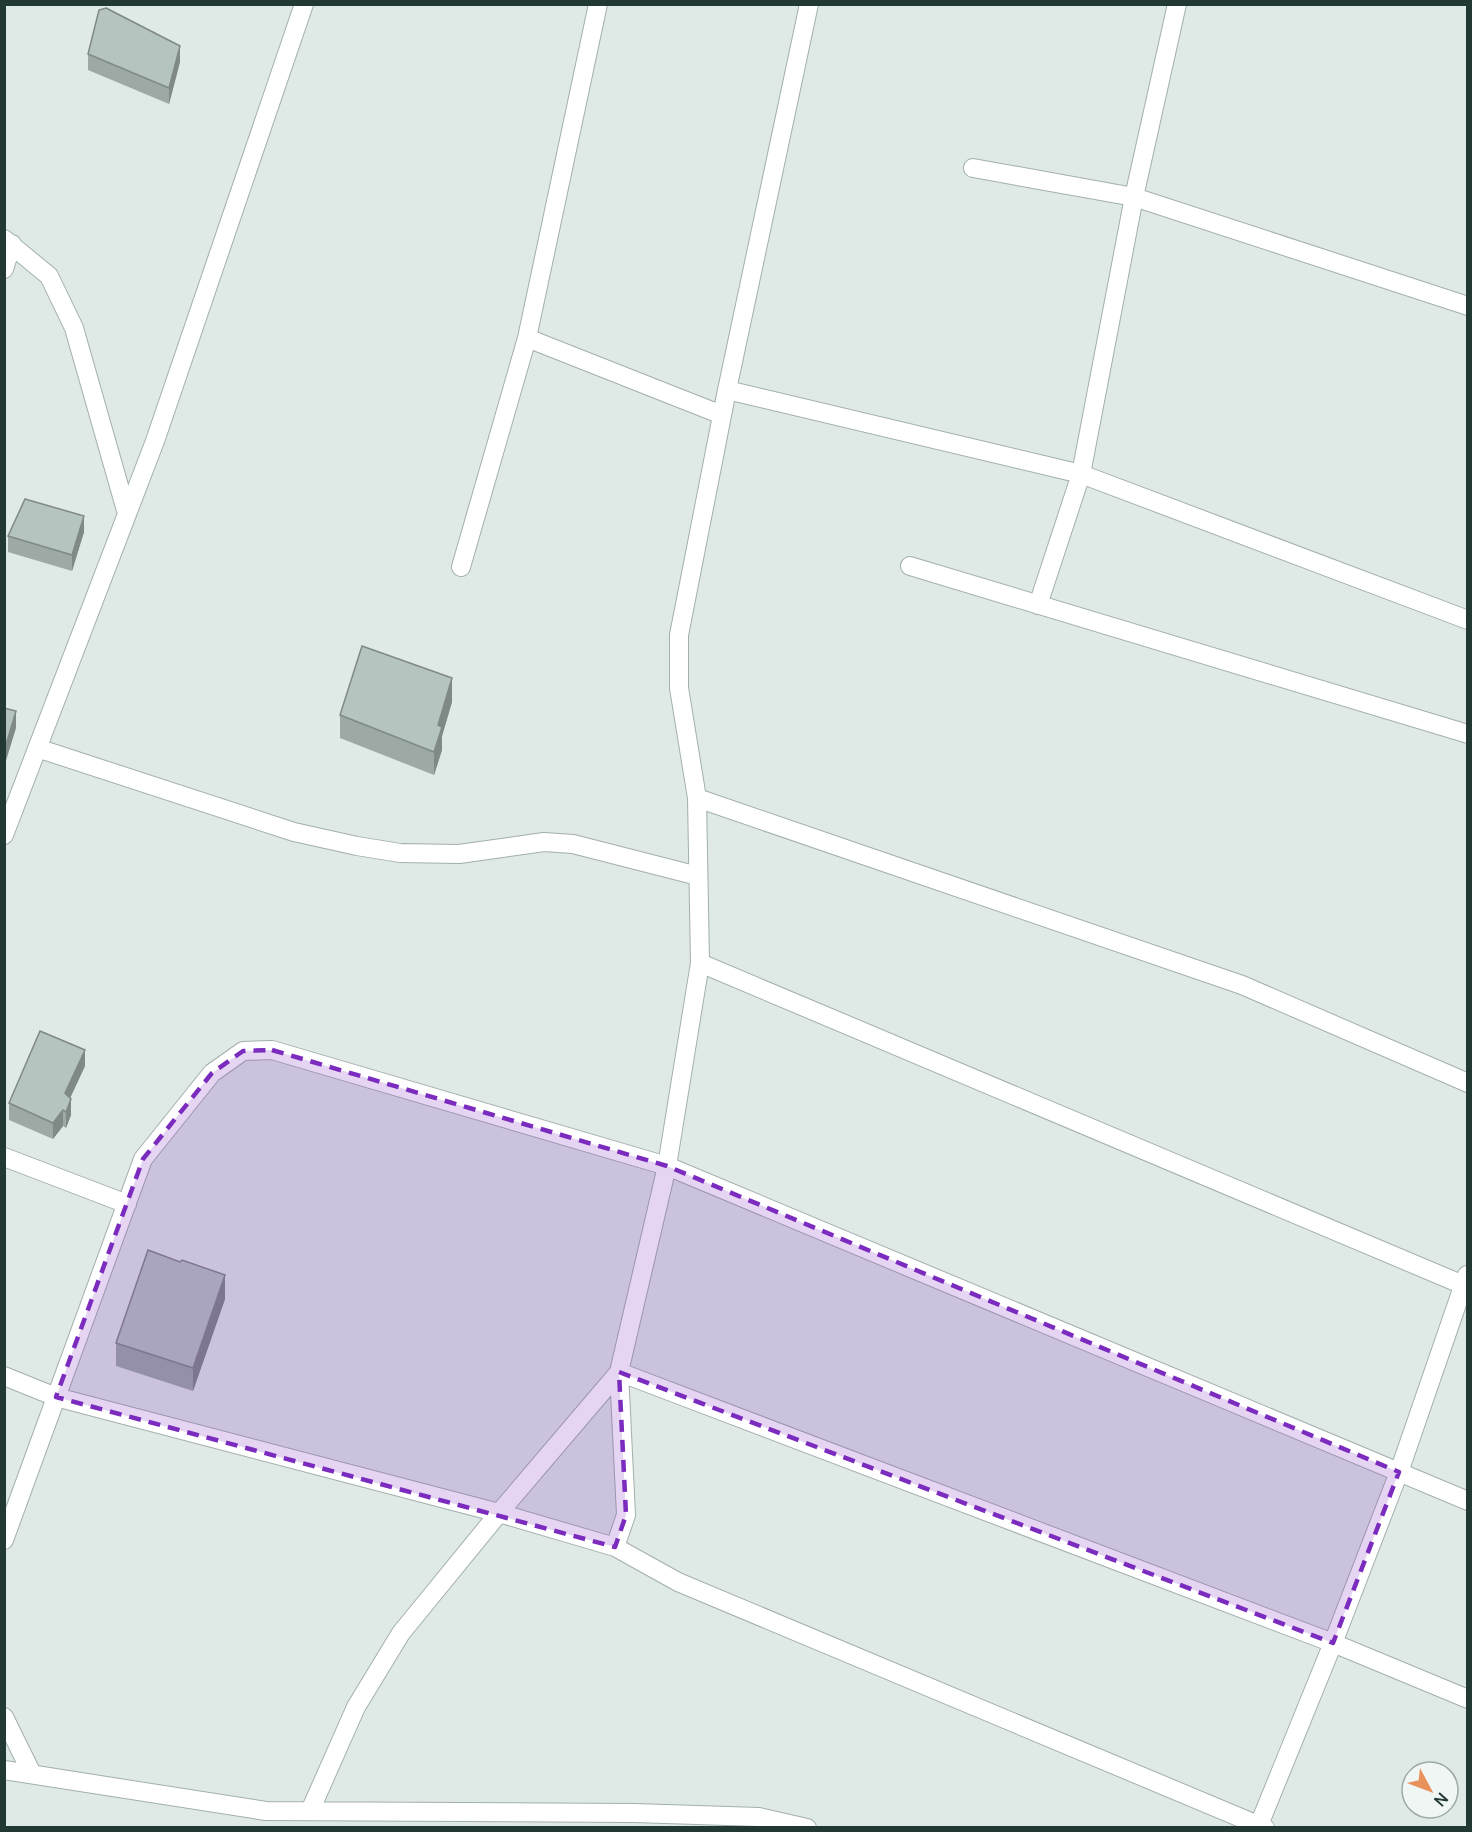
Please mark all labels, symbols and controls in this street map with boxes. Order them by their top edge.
north arrow [1400,1760,1460,1820]
text: N [1429,1788,1453,1811]

